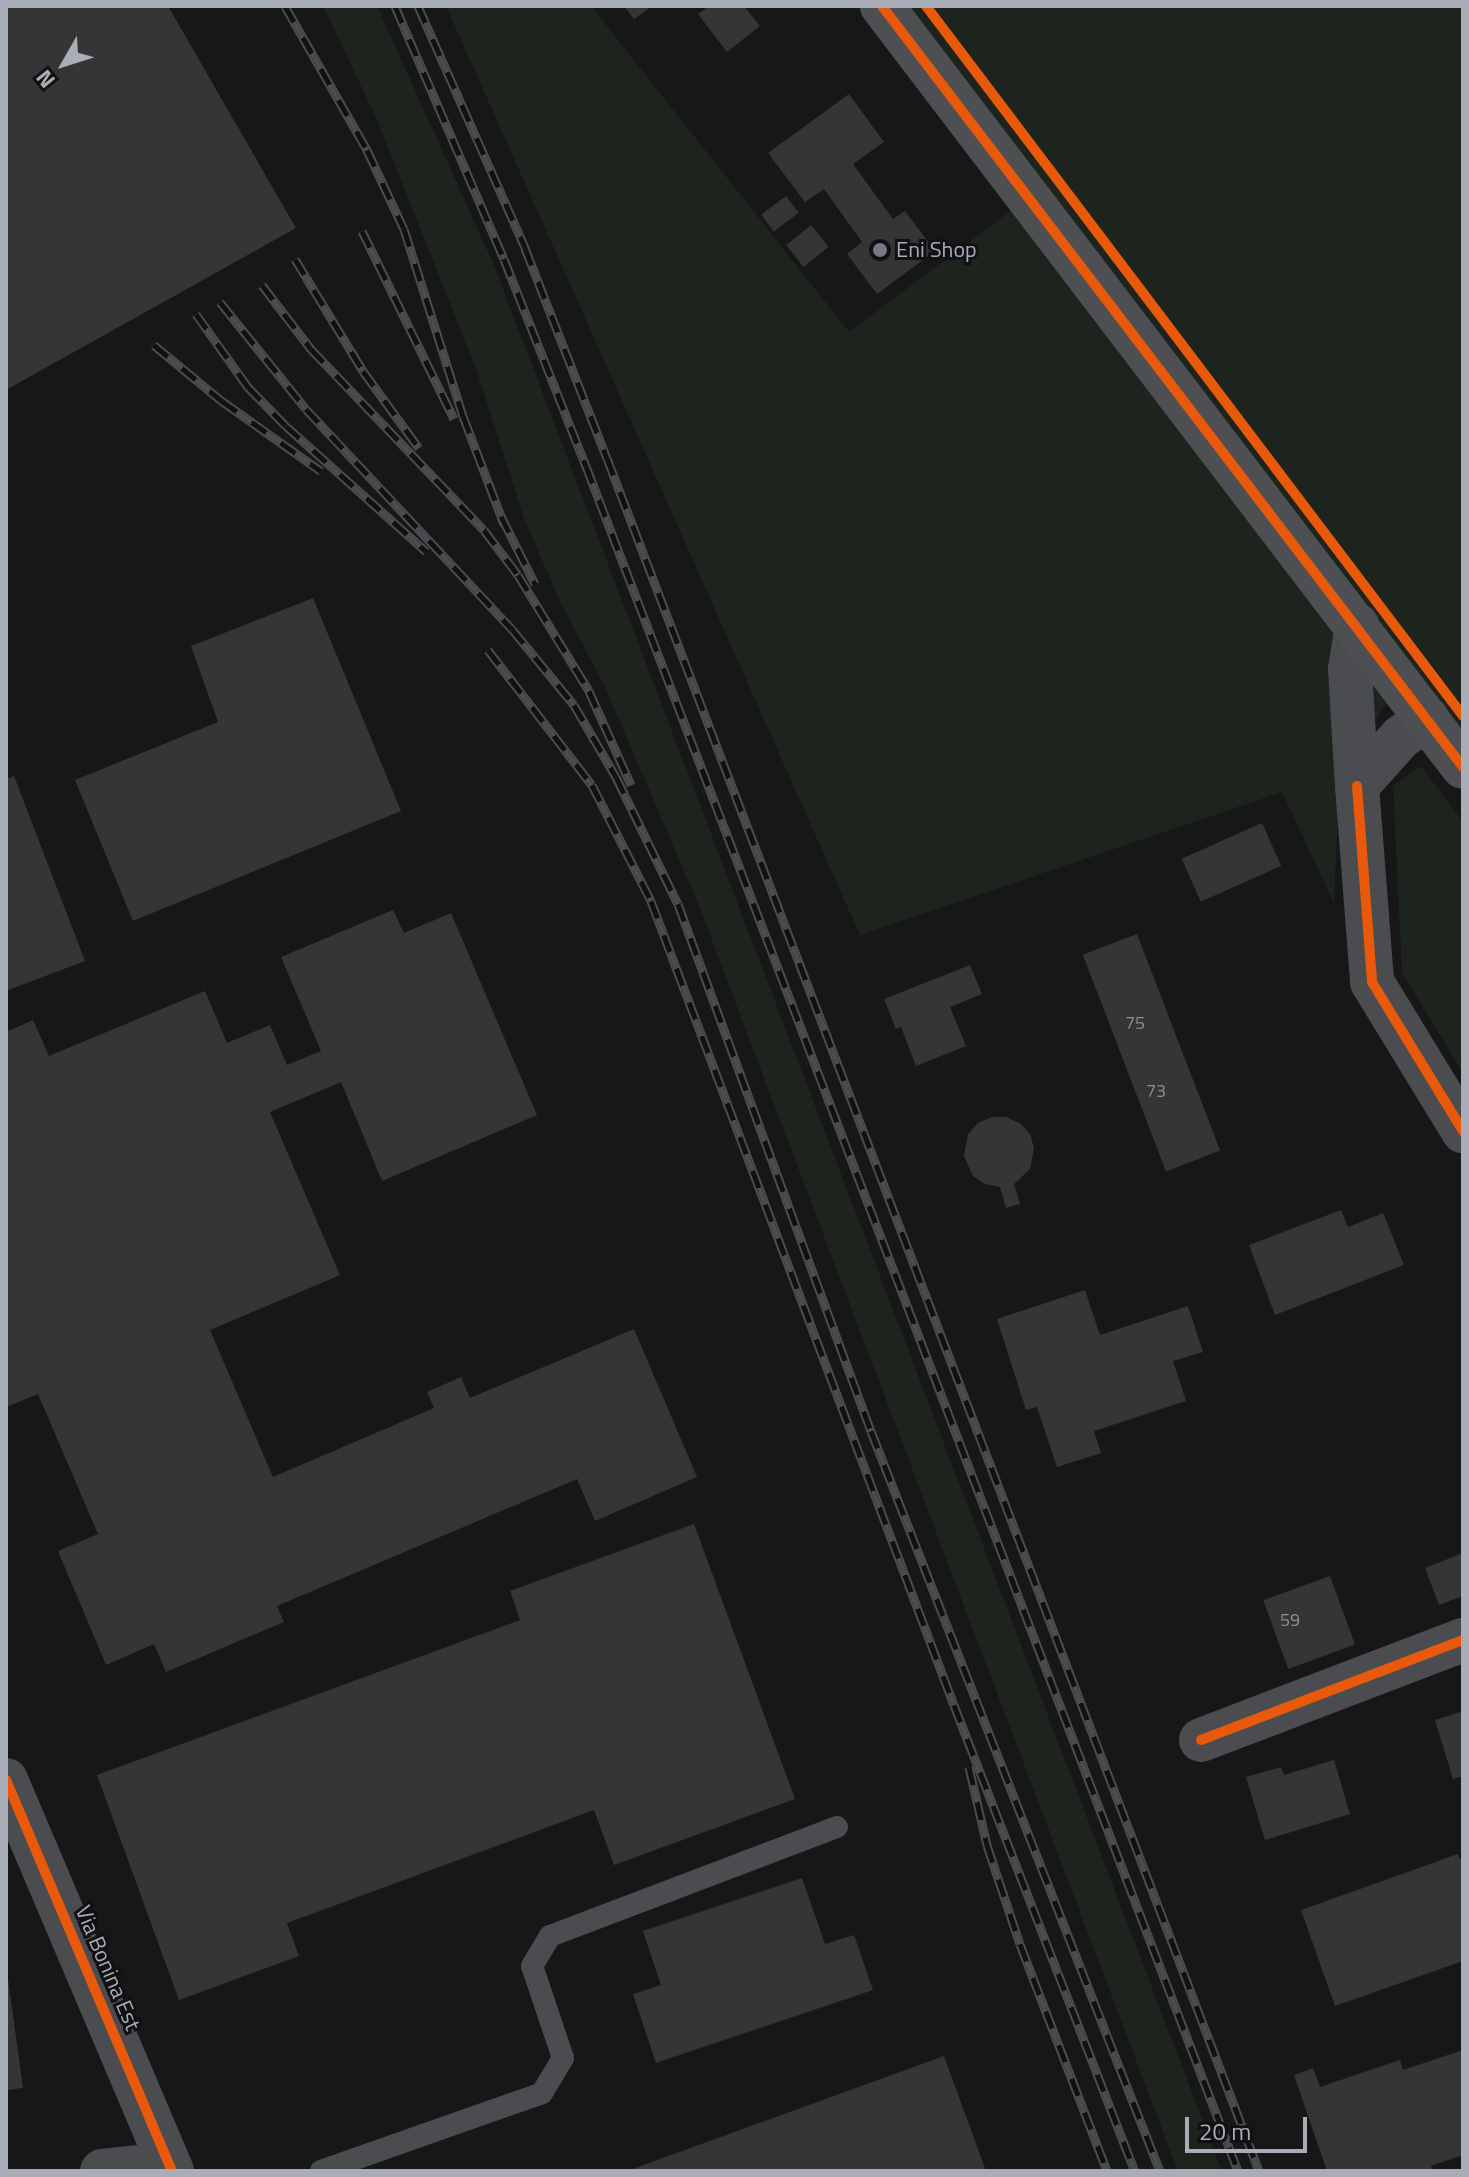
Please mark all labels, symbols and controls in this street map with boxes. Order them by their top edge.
north arrow [24,24,104,104]
text: N [27,62,63,96]
place label: Eni Shop [896,237,977,263]
marker: Eni Shop [871,241,889,259]
house number: 75 [1125,1012,1145,1034]
house number: 73 [1146,1080,1166,1102]
house number: 59 [1280,1609,1300,1631]
street label: Via Bonina Est [70,1902,146,2034]
scale bar [1189,2101,1311,2151]
text: 20 m [1199,2113,1251,2149]

